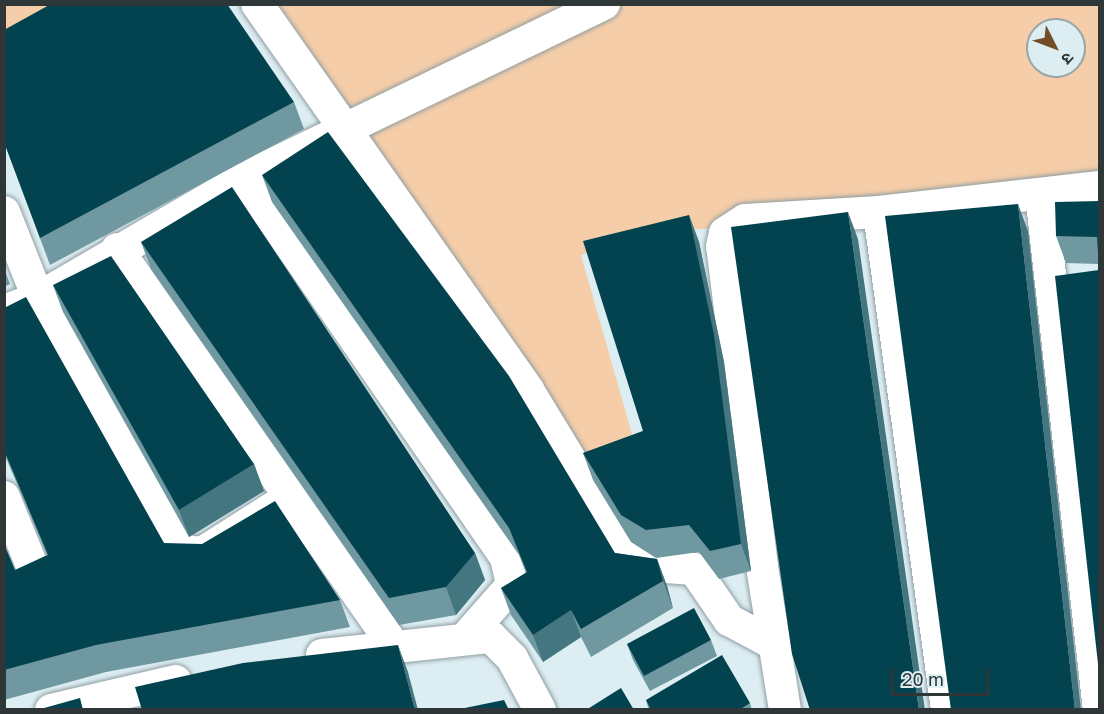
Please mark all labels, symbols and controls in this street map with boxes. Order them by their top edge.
north arrow [1026,18,1086,78]
text: उ [1057,49,1078,69]
scale bar [894,657,992,695]
text: 20 m [902,668,944,690]

